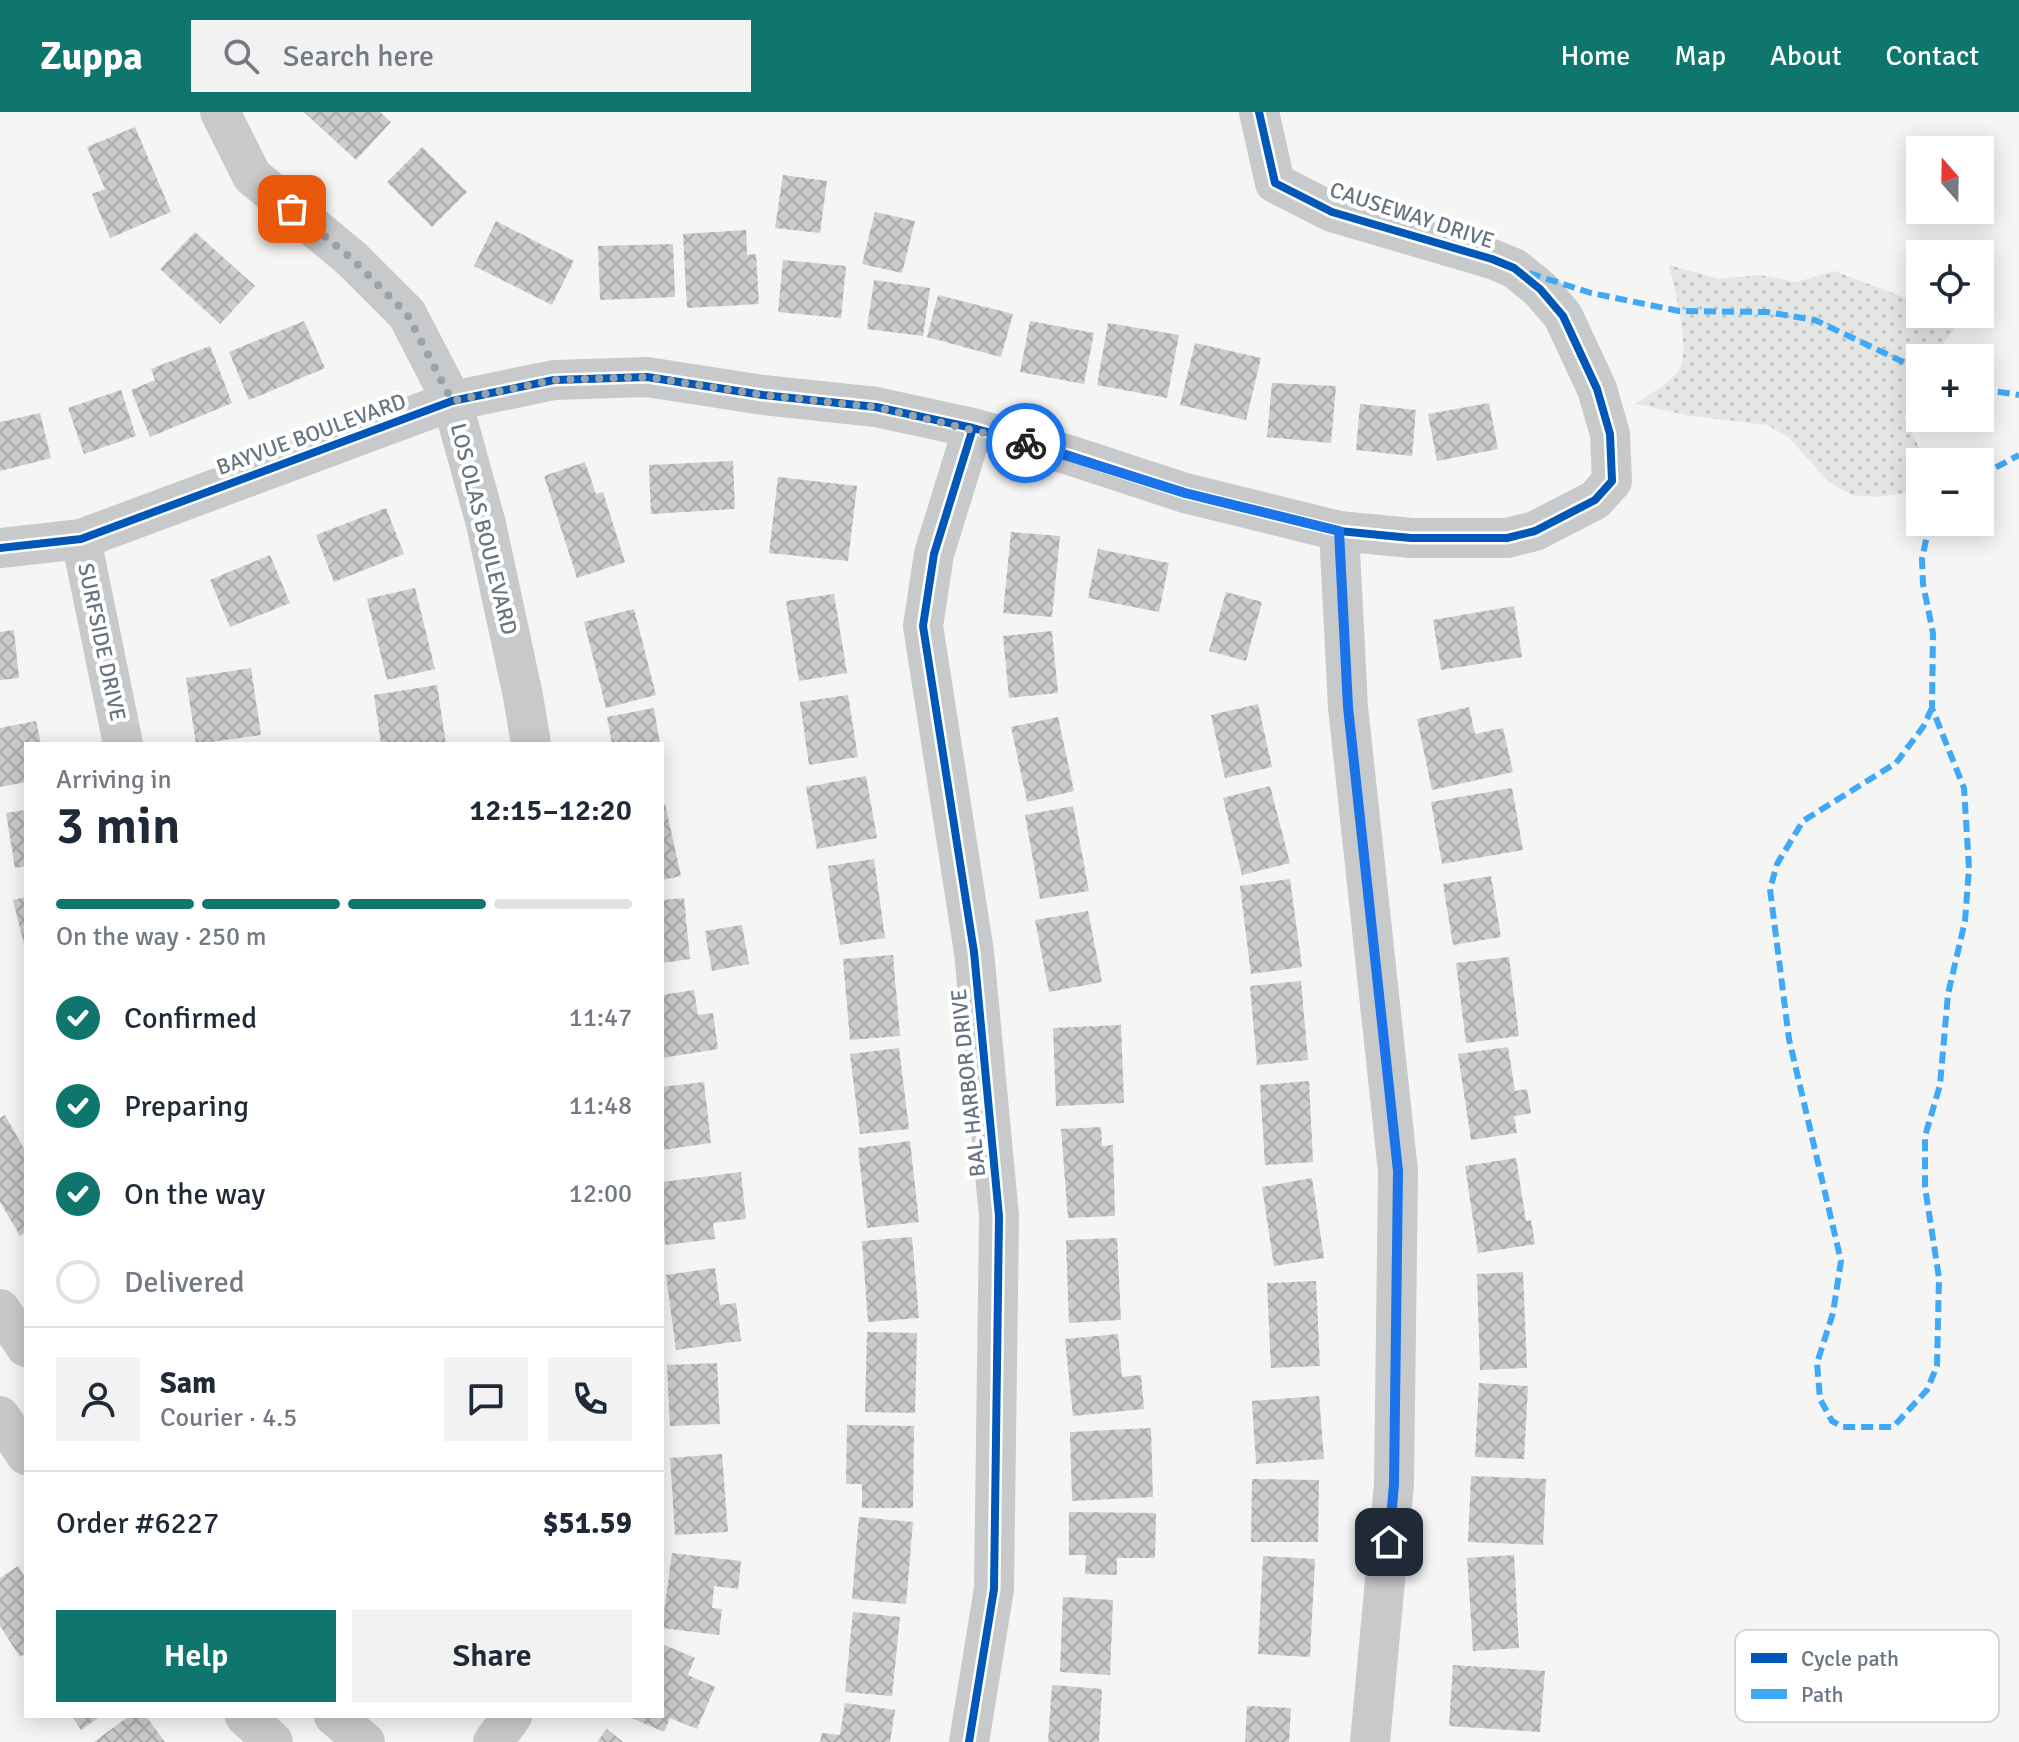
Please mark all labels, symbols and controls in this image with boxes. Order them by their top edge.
search box [191,20,751,92]
text: Zuppa [40,33,143,80]
icon: search [219,34,263,78]
text: Search here [283,38,434,75]
text: Home [1561,39,1630,73]
text: Map [1674,39,1726,73]
text: About [1770,39,1842,73]
text: Contact [1886,39,1979,73]
north arrow [1906,136,1994,224]
map controls [1906,136,1994,536]
pin [258,175,326,243]
street label: CAUSEWAY DRIVE [1326,176,1498,254]
icon: bag [270,187,314,231]
button: locate [1906,240,1994,328]
button: + [1906,344,1994,432]
street label: BAYVUE BOULEVARD [212,387,410,481]
courier [986,403,1066,483]
street label: LOS OLAS BOULEVARD [445,420,523,638]
icon: bike [1004,421,1048,465]
button: − [1906,448,1994,536]
street label: SURFSIDE DRIVE [72,561,132,723]
text: Arriving in [56,764,172,796]
text: 12:15–12:20 [469,792,632,829]
text: 3 min [56,794,181,858]
text: On the way · 250 m [56,921,266,953]
street label: BAL HARBOR DRIVE [945,988,991,1178]
icon: check [56,996,100,1040]
text: Confirmed [124,1000,257,1037]
text: 11:47 [569,1002,632,1034]
icon: check [56,1084,100,1128]
text: Preparing [124,1088,249,1125]
text: 11:48 [569,1090,632,1122]
icon: check [56,1172,100,1216]
text: On the way [124,1176,265,1213]
text: 12:00 [569,1178,632,1210]
text: Delivered [124,1264,245,1301]
button: person [56,1357,140,1441]
button: chat [444,1357,528,1441]
button: phone [548,1357,632,1441]
text: Sam [160,1365,216,1402]
text: Courier · 4.5 [160,1402,297,1434]
text: Order #6227 [56,1505,219,1542]
text: $51.59 [542,1505,632,1542]
pin [1355,1508,1423,1576]
icon: home [1367,1520,1411,1564]
button: Help [56,1610,336,1702]
button: Share [352,1610,632,1702]
legend [1735,1630,1999,1722]
text: Cycle path [1801,1645,1899,1672]
text: Path [1801,1681,1844,1708]

